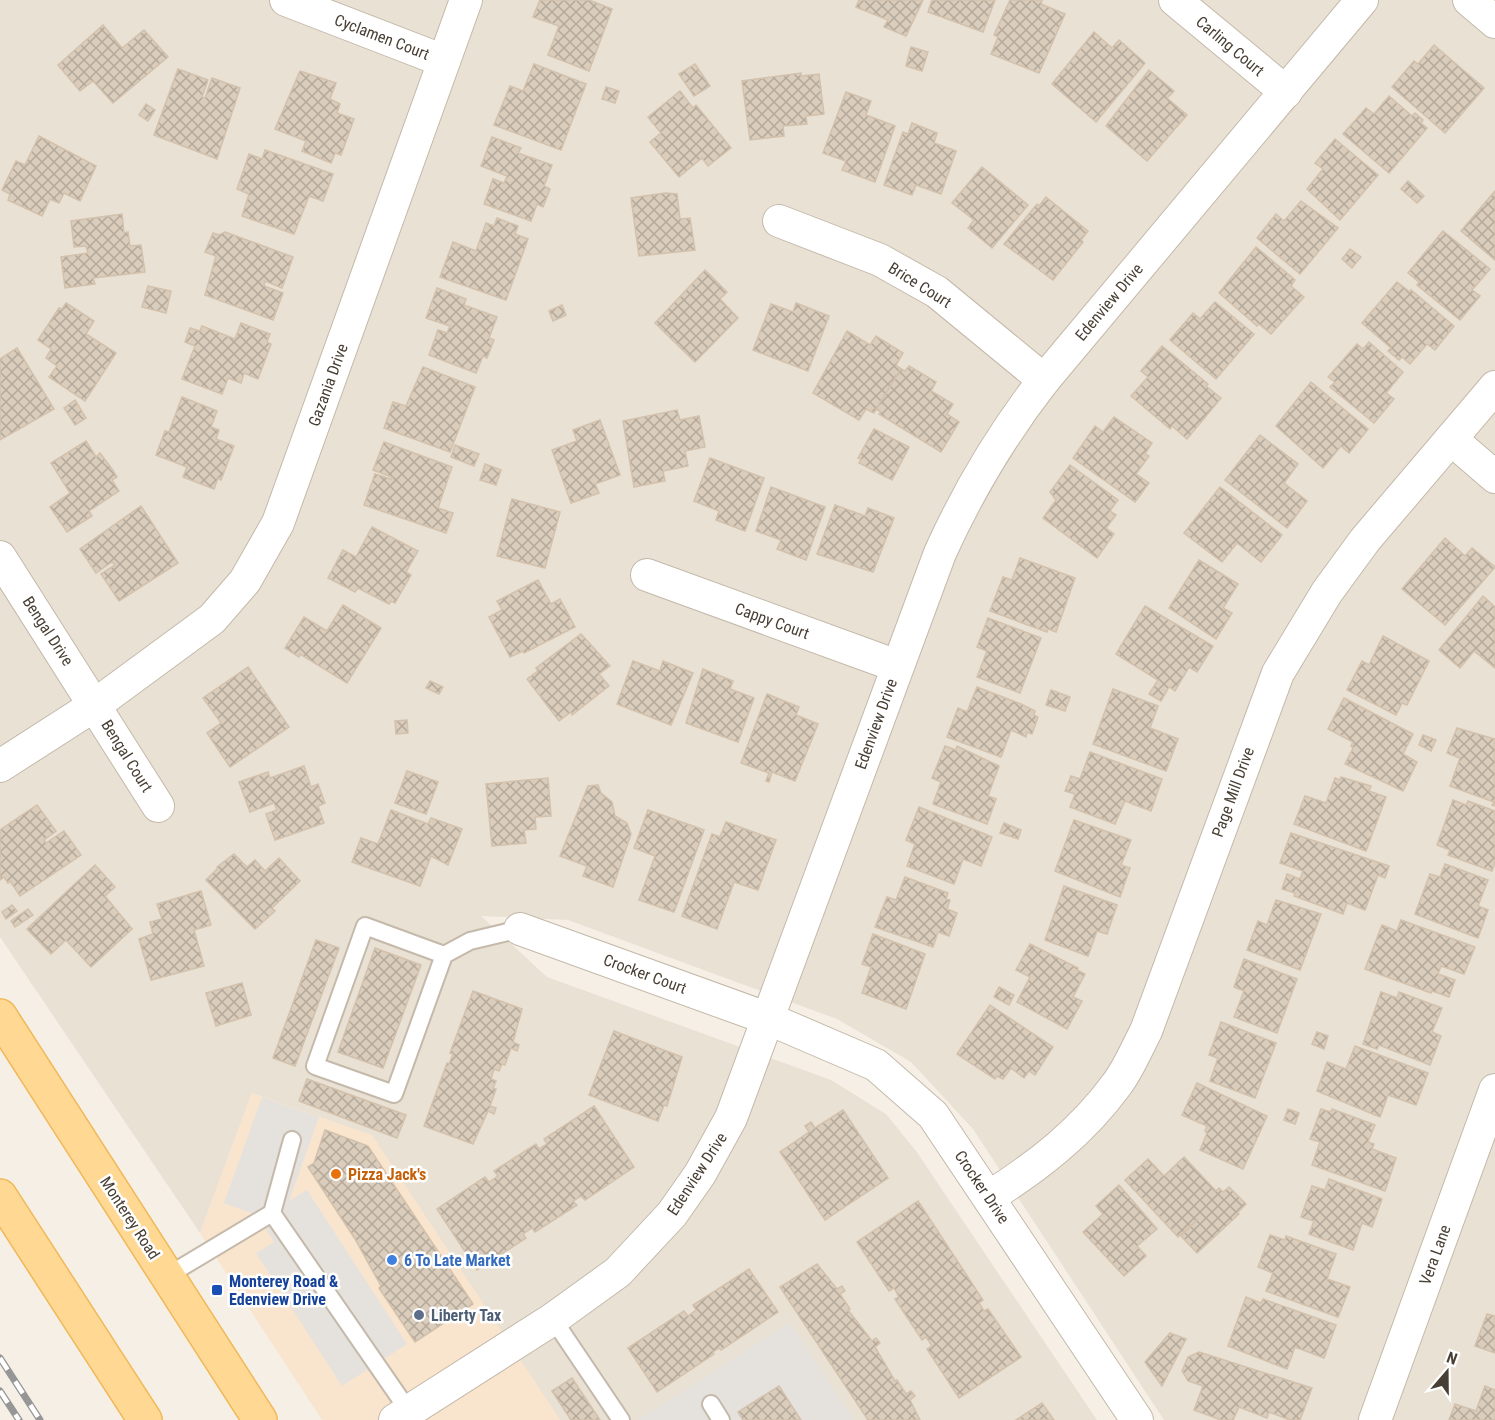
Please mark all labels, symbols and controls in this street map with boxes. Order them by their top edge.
street label: Cyclamen Court [332,10,432,64]
street label: Carling Court [1192,12,1268,80]
street label: Brice Court [885,258,955,312]
street label: Edenview Drive [1071,260,1147,344]
street label: Gazania Drive [304,341,352,429]
street label: Bengal Drive [19,593,77,669]
street label: Cappy Court [732,599,812,643]
street label: Edenview Drive [851,676,901,772]
street label: Bengal Court [97,716,157,796]
street label: Page Mill Drive [1208,744,1258,840]
street label: Crocker Court [601,950,689,998]
street label: Edenview Drive [663,1129,731,1219]
street label: Crocker Drive [951,1147,1013,1227]
place label: Pizza Jack's [348,1165,426,1184]
marker: Pizza Jack's [329,1167,343,1181]
street label: Monterey Road [96,1173,164,1263]
street label: Vera Lane [1415,1222,1455,1288]
place label: 6 To Late Market [404,1251,511,1270]
marker: 6 To Late Market [385,1253,399,1267]
place label: Monterey Road & Edenview Drive [229,1272,338,1309]
marker: Monterey Road & Edenview Drive [210,1283,224,1297]
place label: Liberty Tax [431,1306,502,1325]
marker: Liberty Tax [412,1308,426,1322]
north arrow [1417,1342,1477,1402]
text: N [1444,1348,1460,1369]

